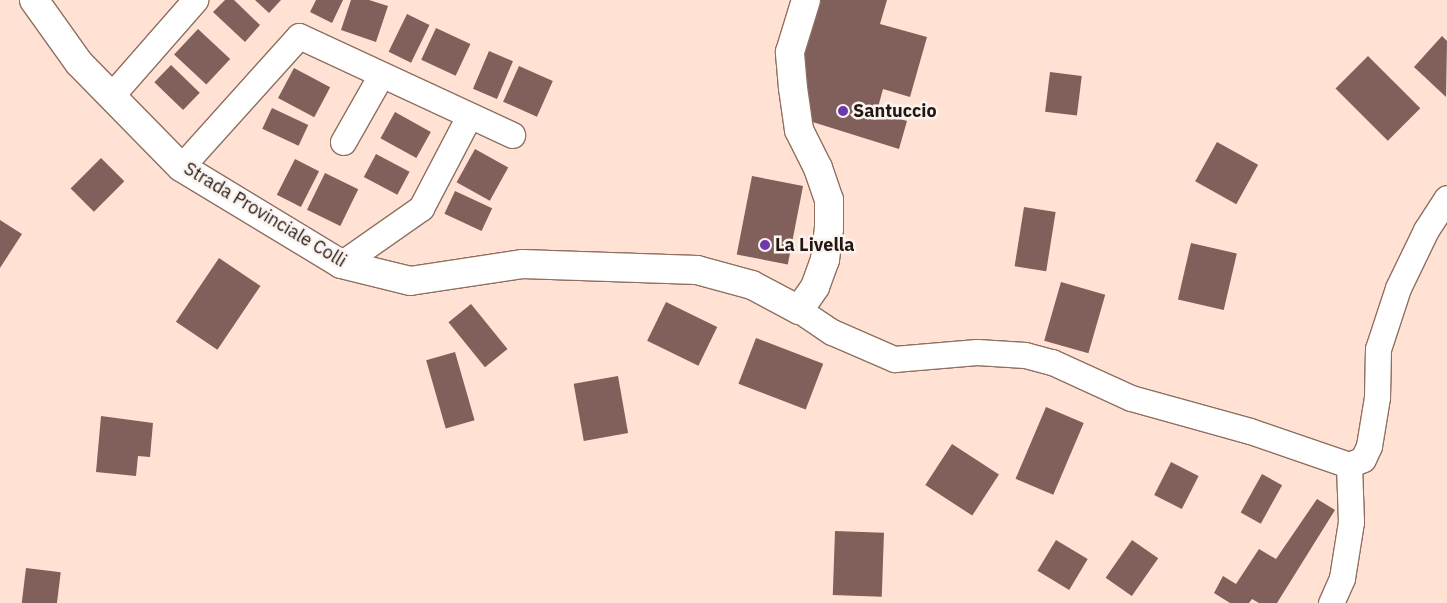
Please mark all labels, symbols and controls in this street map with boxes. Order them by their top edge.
place label: Santuccio [853,100,937,122]
marker: Santuccio [837,105,849,117]
street label: Strada Provinciale Colli [180,158,350,272]
place label: La Livella [775,234,854,256]
marker: La Livella [759,239,771,251]

